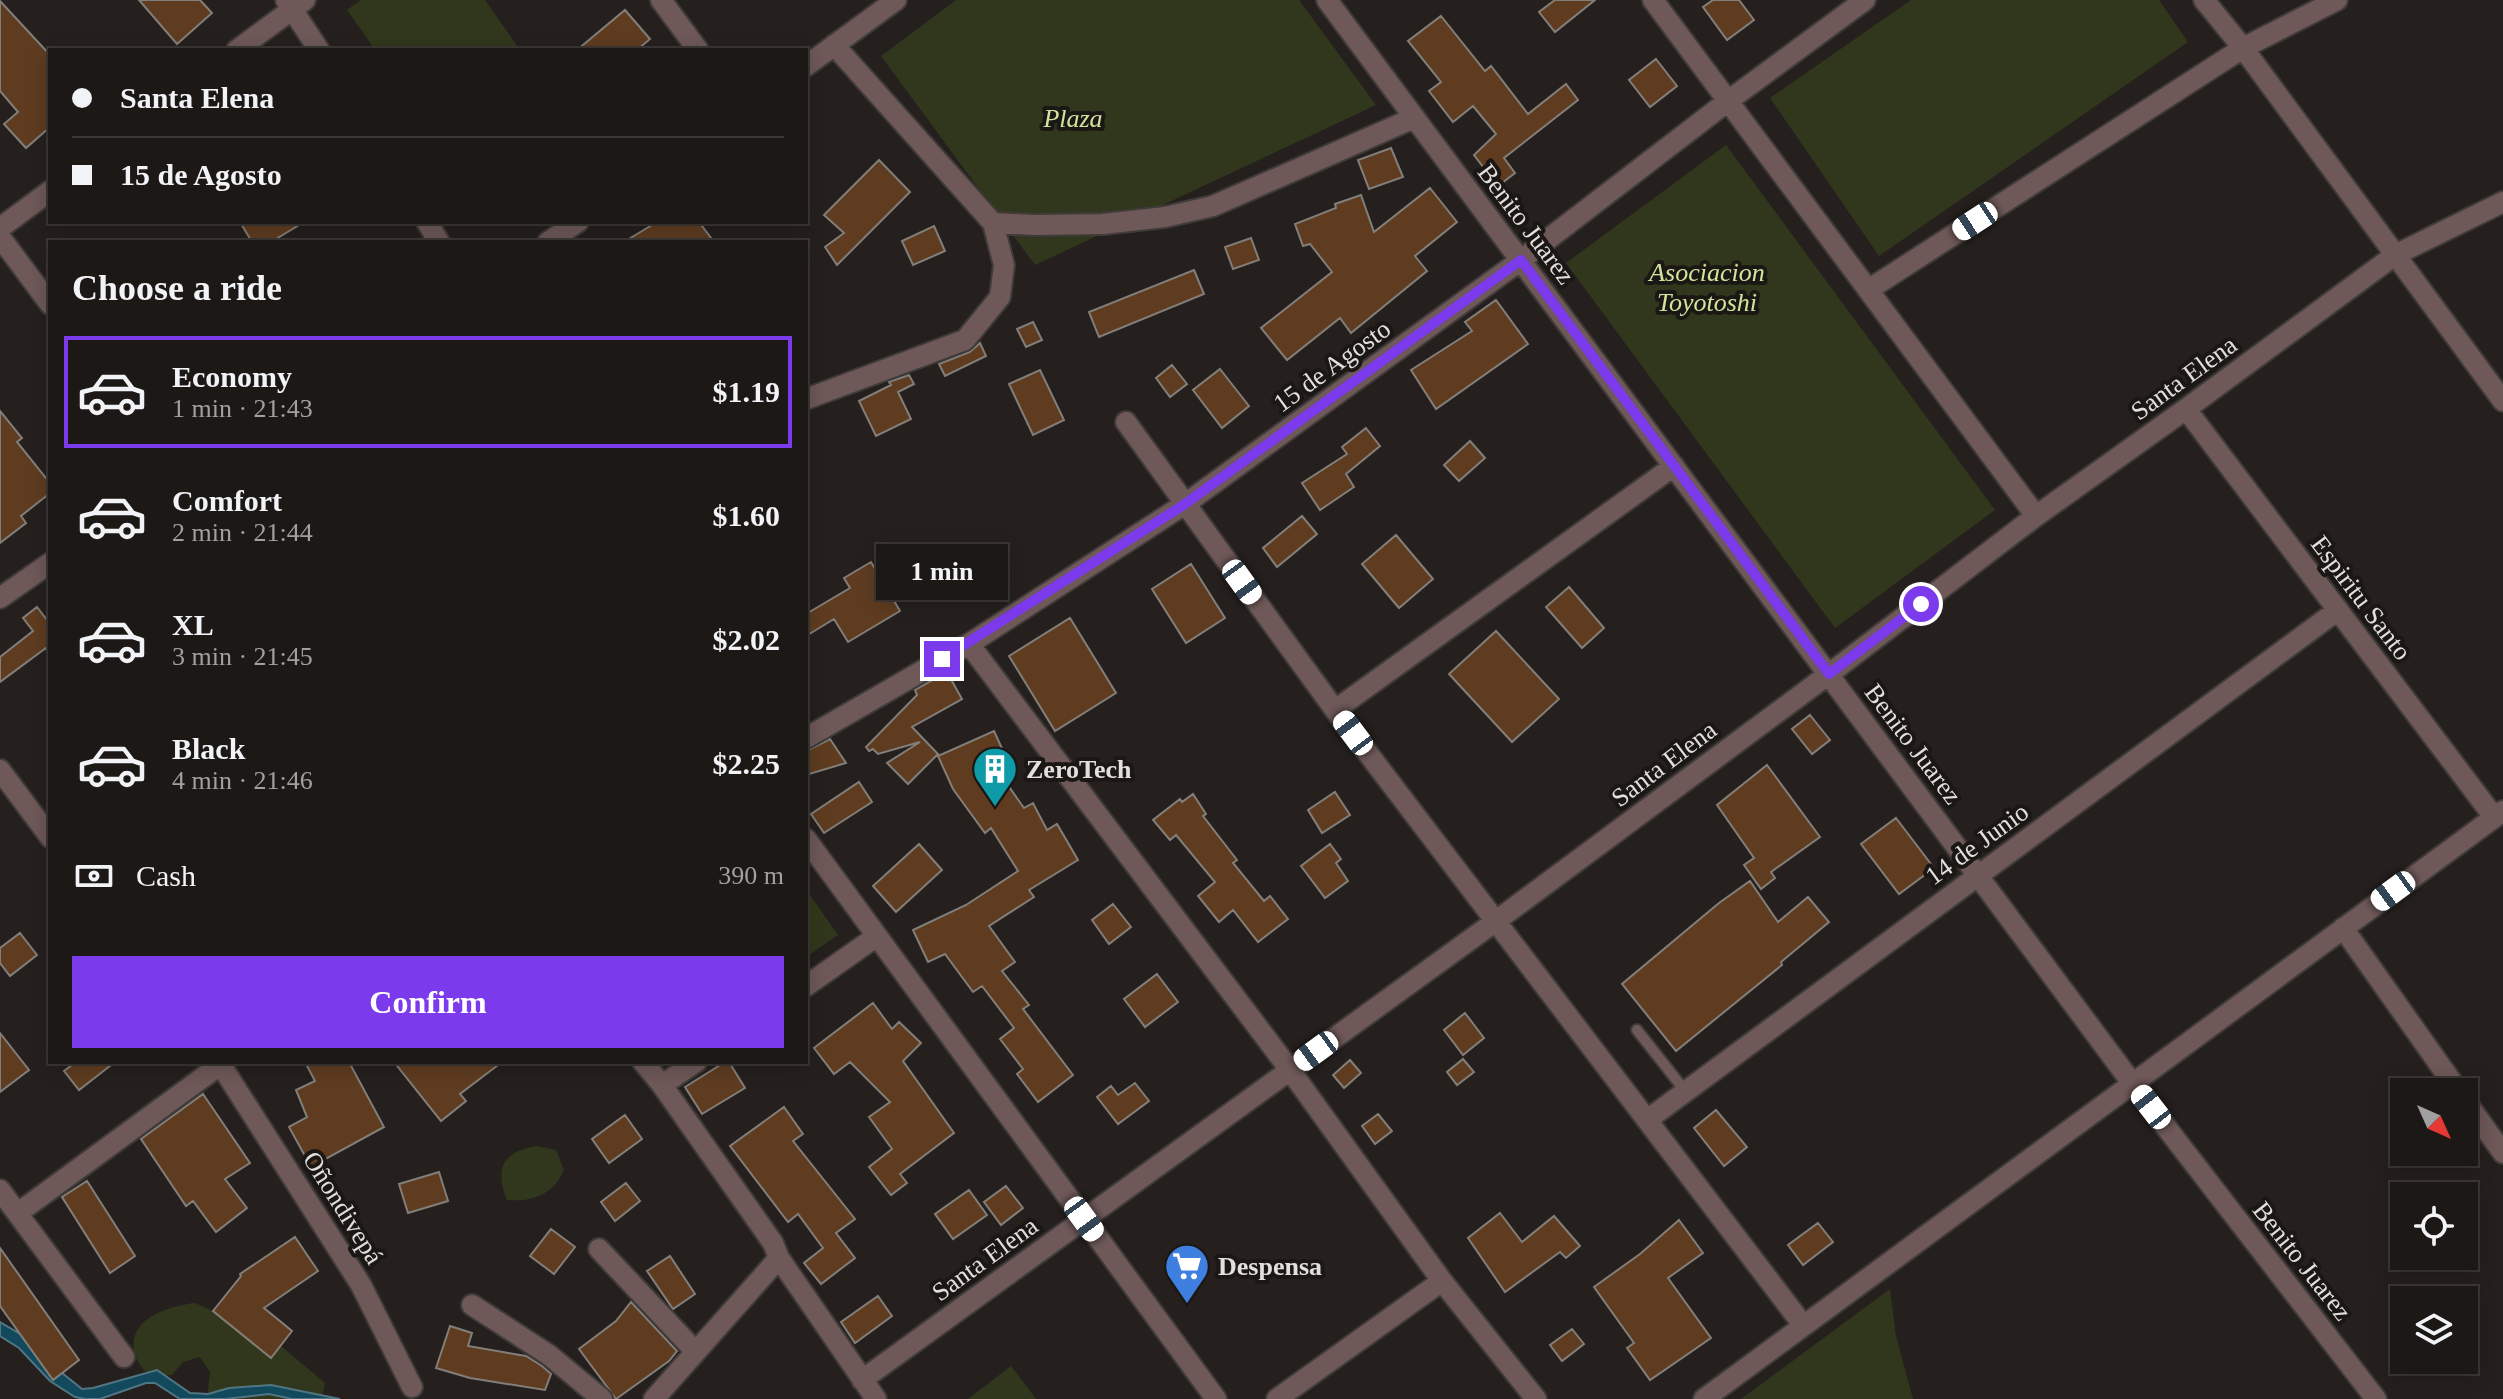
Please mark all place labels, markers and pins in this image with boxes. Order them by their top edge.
building icon: ZeroTech [971,745,1019,808]
place label: ZeroTech [1026,755,1132,784]
supermarket icon: Despensa [1163,1242,1211,1305]
place label: Despensa [1218,1252,1322,1281]

